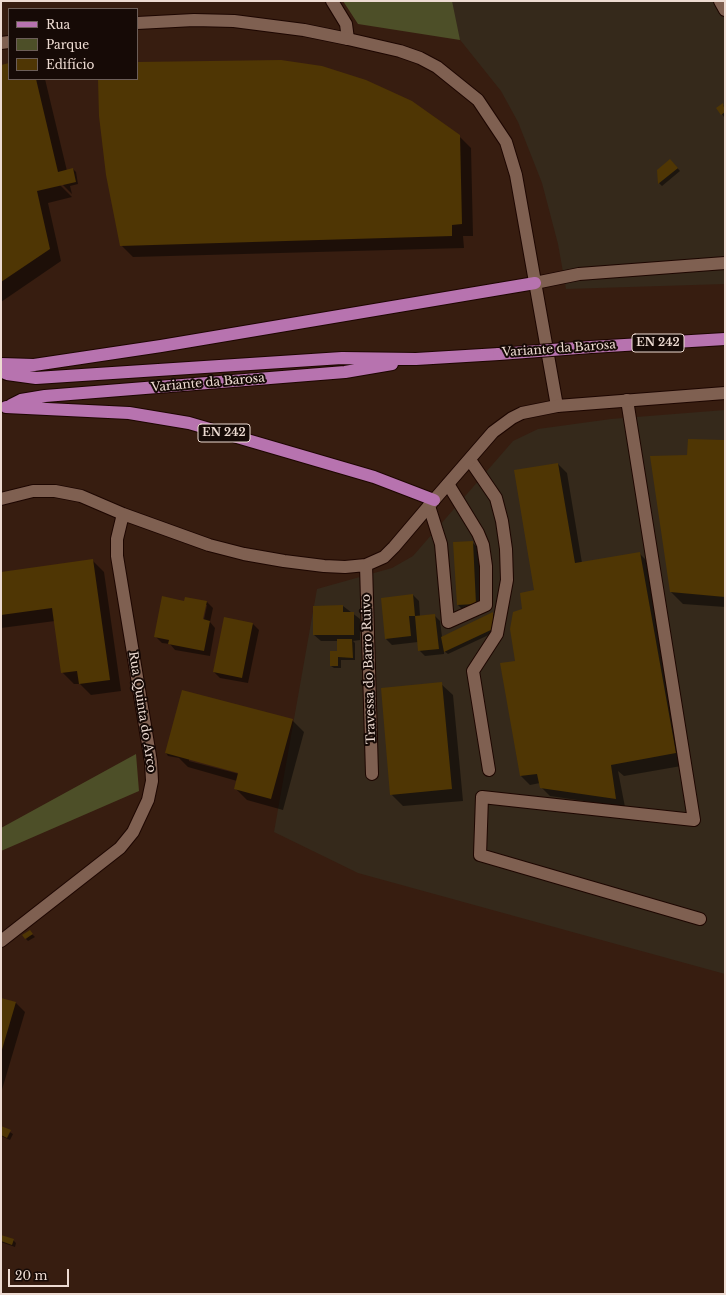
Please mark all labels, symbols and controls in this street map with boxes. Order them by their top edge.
legend [8,8,138,80]
text: Rua [46,17,70,32]
text: Parque [46,37,89,52]
text: Edifício [46,57,94,72]
road number: EN 242 [632,334,684,352]
street label: Variante da Barosa [502,338,616,360]
street label: Variante da Barosa [151,371,265,395]
road number: EN 242 [198,424,250,442]
street label: Travessa do Barro Ruivo [359,594,379,744]
street label: Rua Quinta do Arco [125,650,159,774]
scale bar [10,1261,71,1287]
text: 20 m [15,1268,47,1283]

